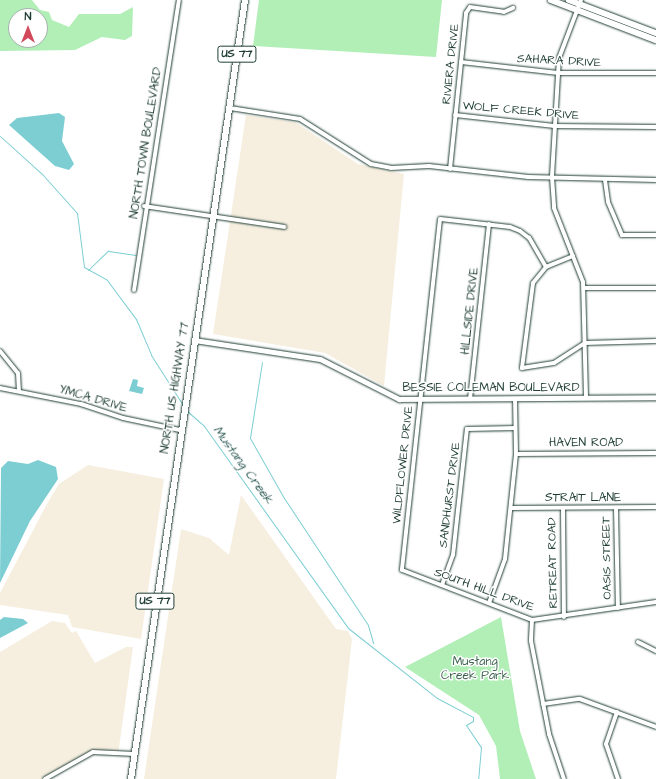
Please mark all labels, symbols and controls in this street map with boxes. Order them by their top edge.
north arrow [8,8,48,48]
text: N [25,9,31,24]
street label: RIVIERA DRIVE [440,23,462,105]
road number: US 77 [217,45,257,63]
street label: SAHARA DRIVE [517,52,601,70]
street label: NORTH TOWN BOULEVARD [127,66,165,220]
street label: WOLF CREEK DRIVE [462,99,580,123]
street label: HILLSIDE DRIVE [458,267,482,355]
street label: NORTH US HIGHWAY 77 [158,321,192,455]
street label: BESSIE COLEMAN BOULEVARD [403,381,579,395]
street label: YMCA DRIVE [57,382,129,416]
street label: WILDFLOWER DRIVE [390,405,416,525]
water label: Mustang Creek [209,423,277,507]
street label: HAVEN ROAD [549,436,623,450]
street label: SANDHURST DRIVE [436,442,464,548]
street label: STRAIT LANE [545,491,621,505]
street label: OASIS STREET [599,516,615,600]
street label: RETREAT ROAD [545,517,561,609]
street label: SOUTH HILL DRIVE [432,565,536,615]
road number: US 77 [135,592,175,610]
park label: Mustang Creek Park [441,655,509,683]

